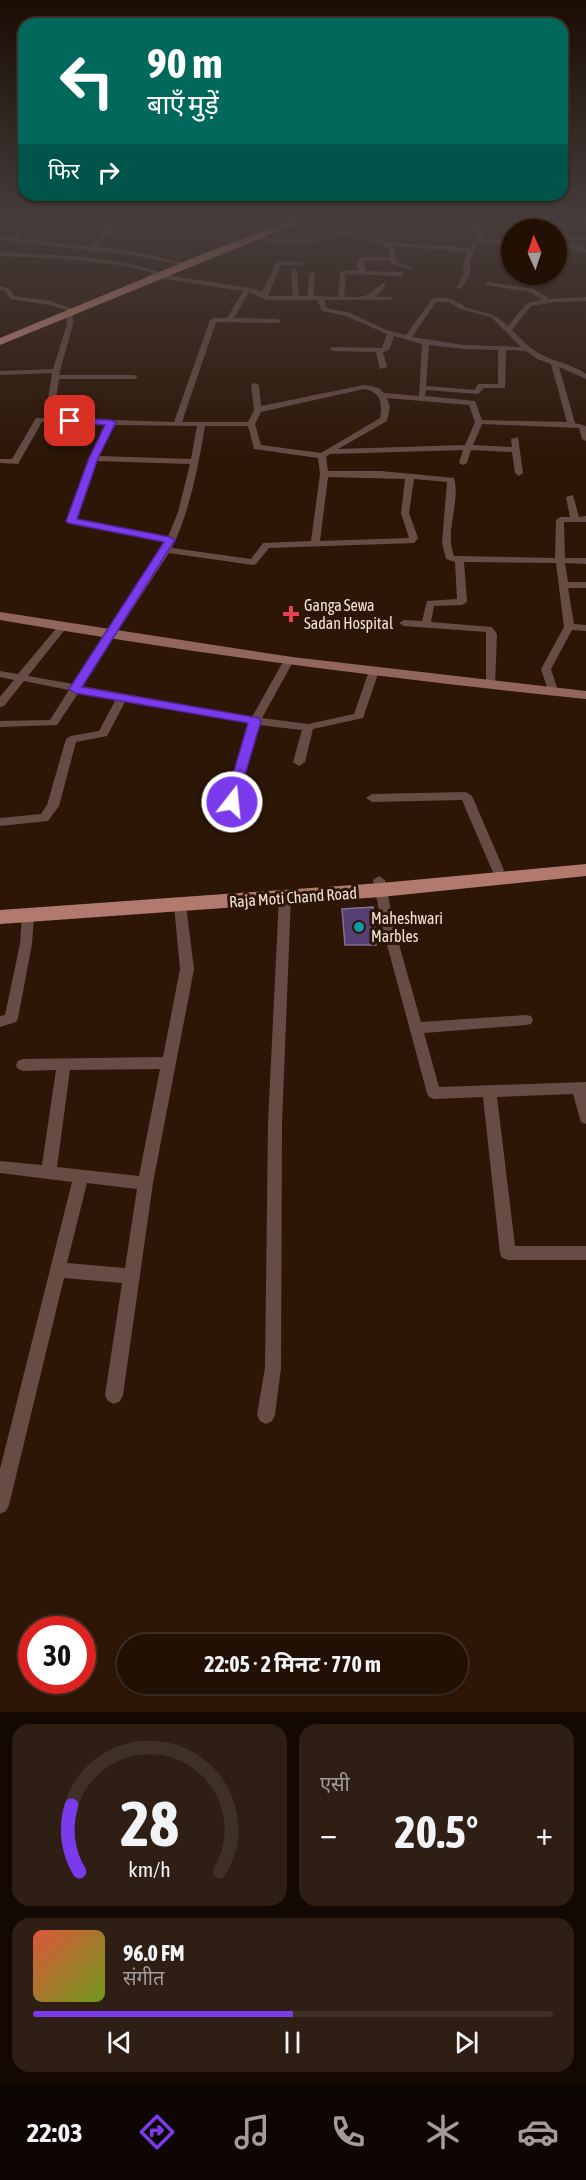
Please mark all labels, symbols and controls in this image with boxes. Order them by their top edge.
text: 90 m [147,39,222,87]
icon: left [48,42,126,120]
text: बाएँ मुड़ें [147,89,219,120]
icon: right [92,156,125,189]
text: फिर [48,158,80,184]
north arrow [501,219,567,285]
map controls [501,219,567,285]
pin [44,395,95,446]
icon: arrive [53,404,86,437]
place label: Ganga Sewa Sadan Hospital [304,596,394,633]
marker: Ganga Sewa Sadan Hospital [282,605,300,623]
position arrow [200,770,264,834]
street label: Raja Moti Chand Road [229,884,358,911]
place label: Maheshwari Marbles [371,909,443,945]
marker: Maheshwari Marbles [352,920,366,934]
speed limit sign: 30 [18,1616,96,1694]
text: 22:05 · 2 मिनट · 770 m [204,1651,381,1677]
text: एसी [320,1772,350,1795]
text: 28 [120,1788,179,1859]
text: 20.5° [395,1806,478,1858]
text: − [320,1814,337,1852]
text: + [536,1814,553,1852]
text: km/h [128,1857,171,1882]
text: 96.0 FM [123,1940,185,1966]
text: संगीत [123,1966,164,1989]
icon: previous [103,2026,136,2059]
icon: pause [276,2026,309,2059]
icon: next [450,2026,483,2059]
icon: directions [136,2111,178,2153]
icon: music [231,2111,273,2153]
icon: phone [327,2111,369,2153]
icon: climate [422,2111,464,2153]
icon: car [517,2111,559,2153]
text: 22:03 [27,2117,83,2148]

